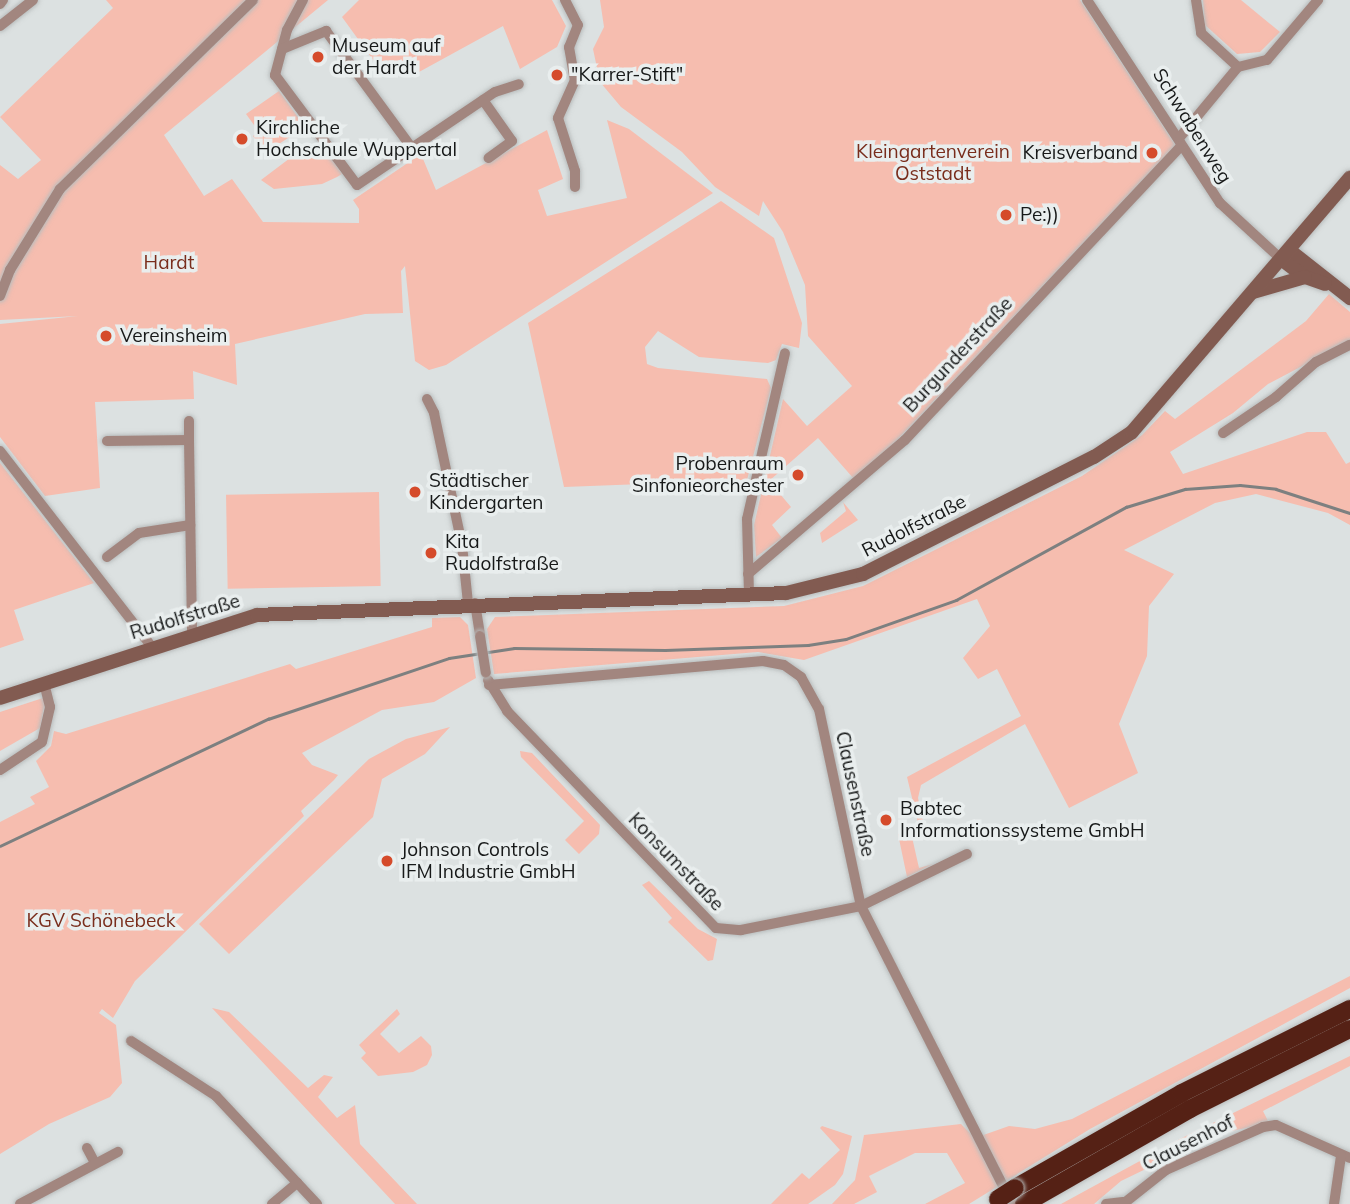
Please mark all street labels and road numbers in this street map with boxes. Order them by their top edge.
street label: Schwabenweg [1148,64,1236,188]
street label: Burgunderstraße [899,293,1017,417]
street label: Rudolfstraße [858,490,970,562]
street label: Rudolfstraße [127,589,243,645]
street label: Clausenstraße [831,729,879,859]
street label: Konsumstraße [624,808,728,916]
street label: Clausenhof [1139,1110,1237,1176]

